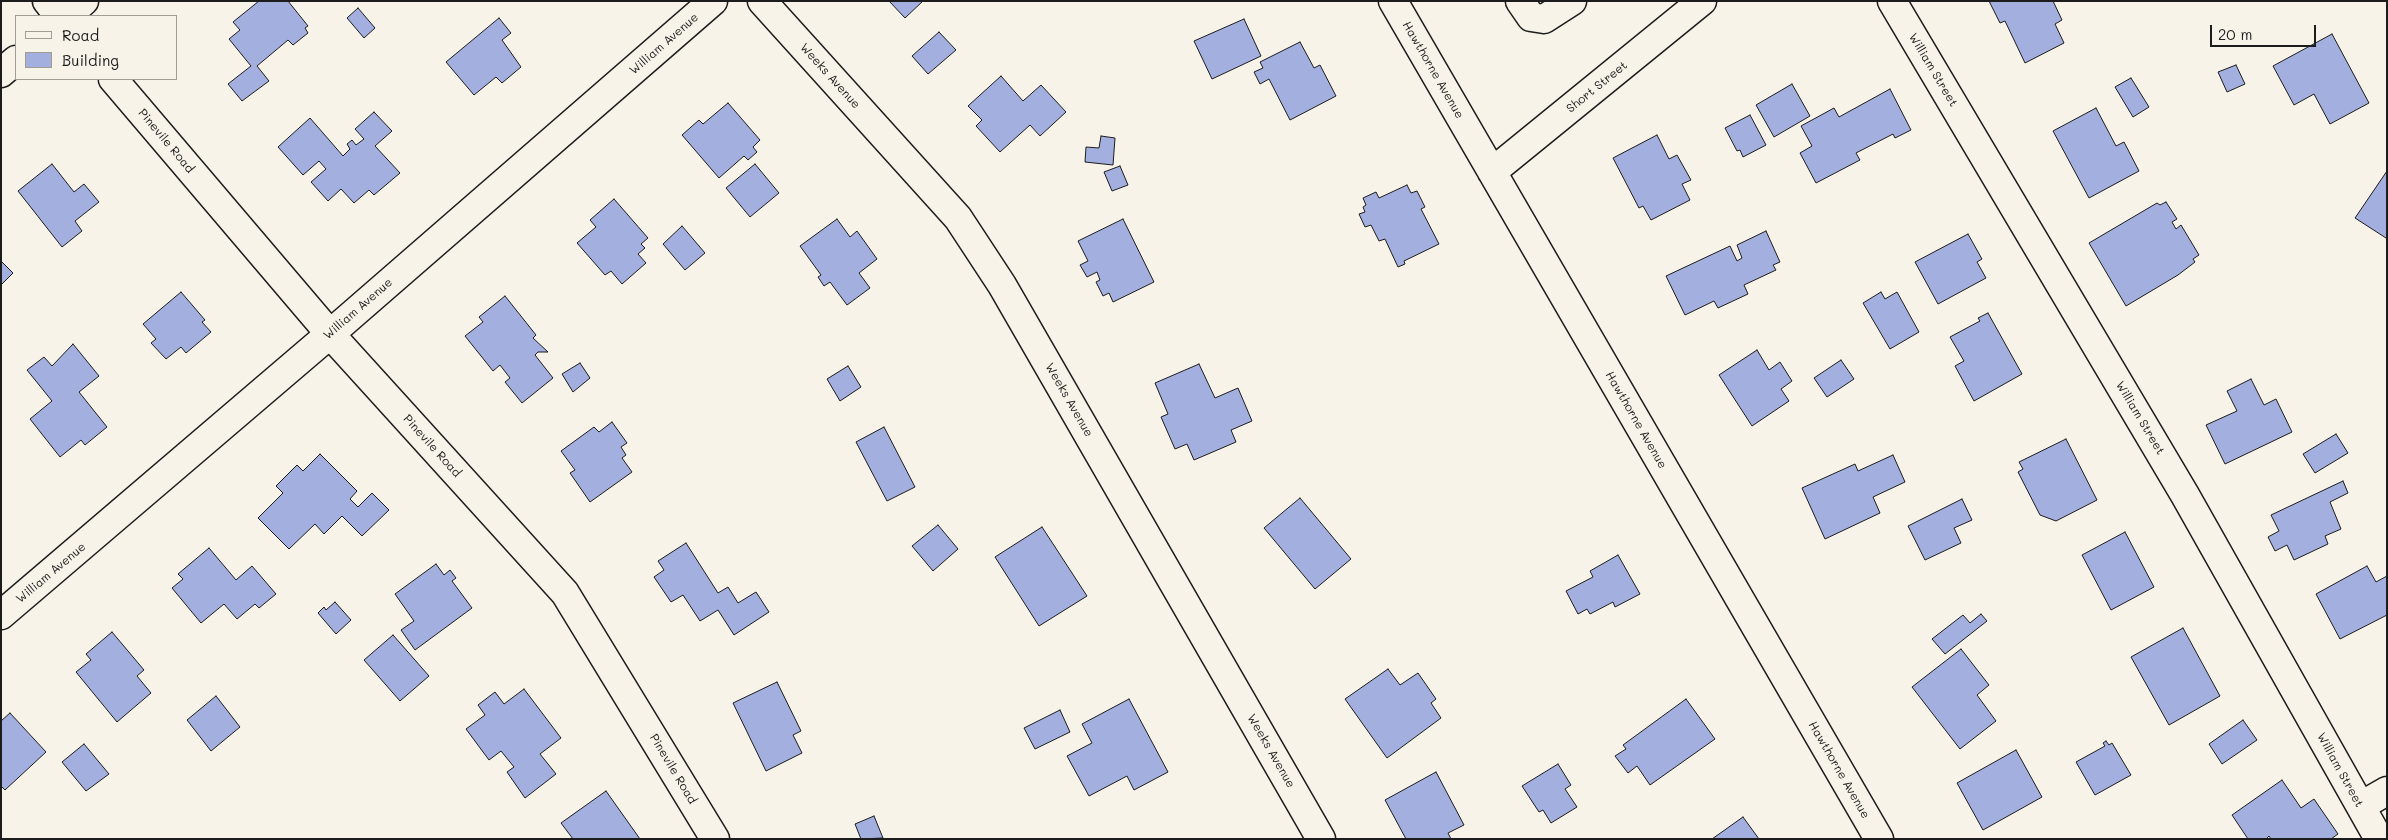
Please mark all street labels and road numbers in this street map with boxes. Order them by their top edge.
street label: William Avenue [627,10,701,78]
street label: Hawthorne Avenue [1399,19,1467,121]
street label: William Street [1905,31,1961,109]
street label: Weeks Avenue [797,40,863,112]
street label: Short Street [1564,58,1630,116]
street label: Pinevile Road [135,106,197,176]
street label: William Avenue [321,275,395,343]
street label: Weeks Avenue [1042,360,1096,440]
street label: Hawthorne Avenue [1602,369,1670,471]
street label: William Street [2112,379,2168,457]
street label: Pinevile Road [400,412,464,480]
street label: William Avenue [13,540,89,606]
street label: Weeks Avenue [1244,711,1298,791]
street label: Hawthorne Avenue [1805,719,1873,821]
street label: William Street [2314,730,2366,810]
street label: Pinevile Road [646,731,700,807]

